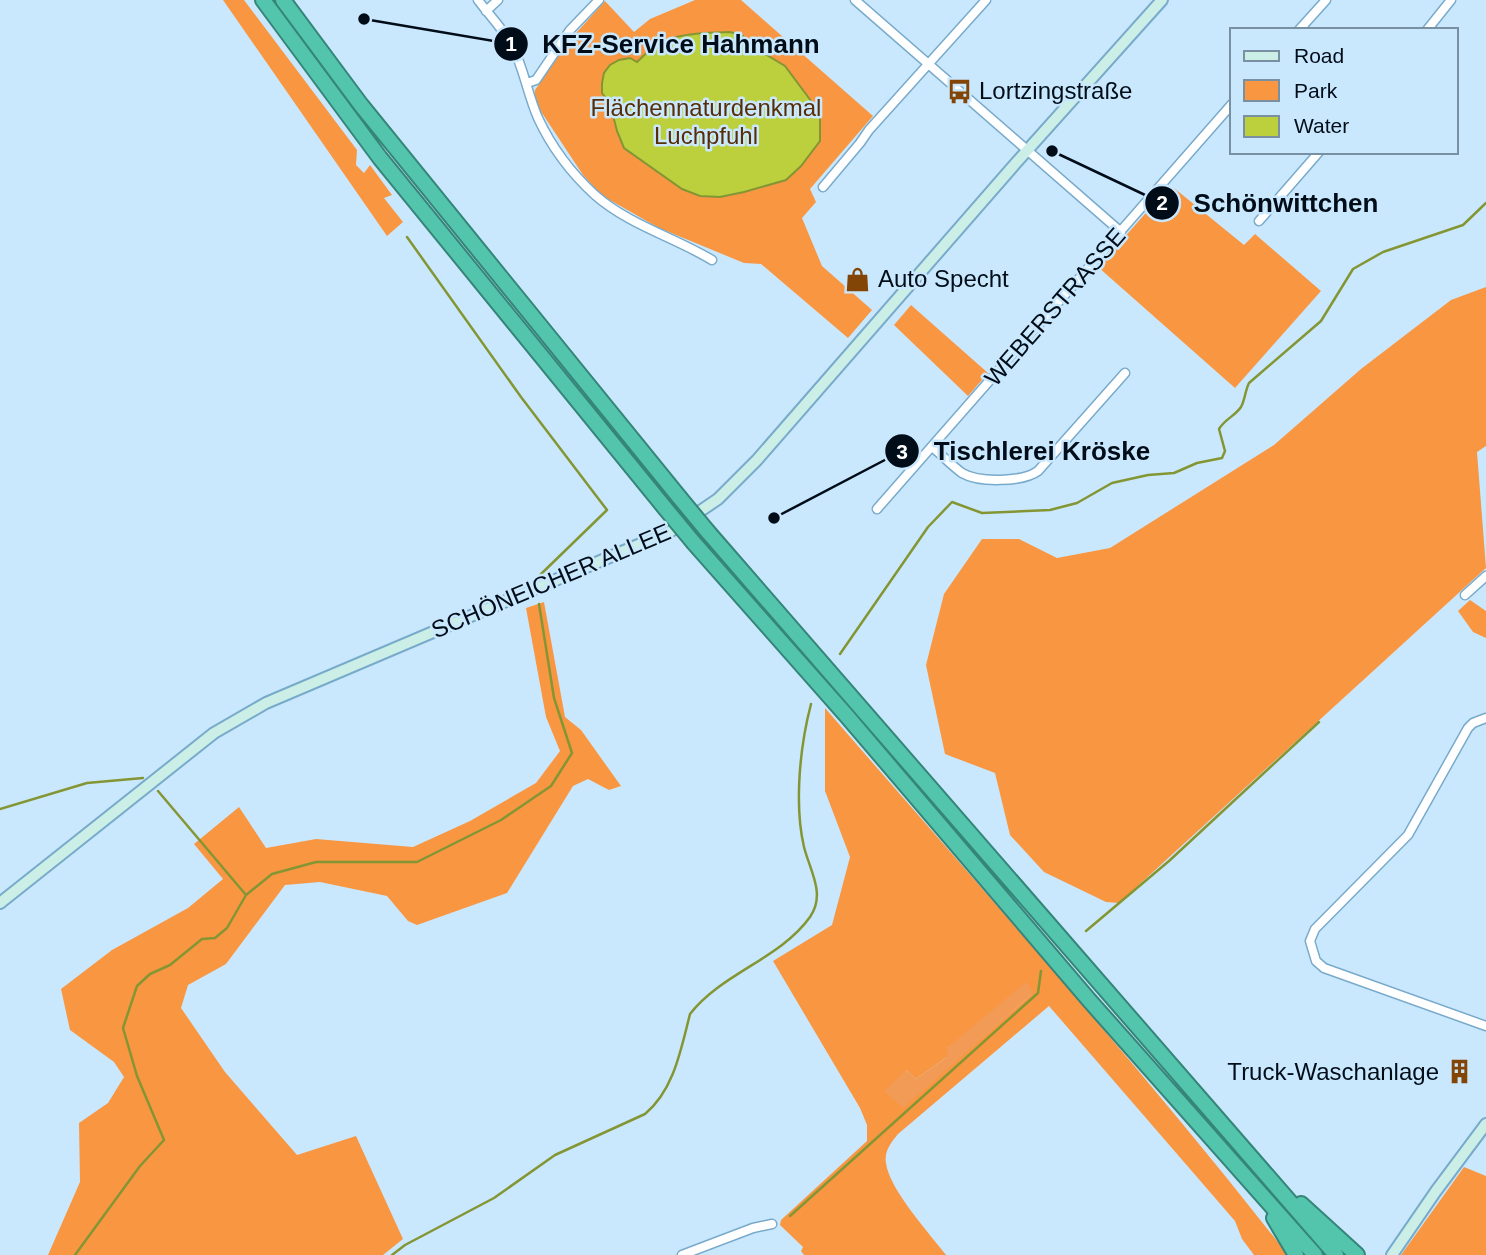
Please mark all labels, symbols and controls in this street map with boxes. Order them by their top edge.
callout: KFZ-Service Hahmann [493,20,834,67]
legend [1230,28,1458,154]
text: KFZ-Service Hahmann [542,29,820,59]
text: 1 [505,32,517,55]
text: Road [1294,44,1344,67]
bus stop icon: Lortzingstraße [945,77,973,105]
place label: Lortzingstraße [979,77,1132,104]
text: Park [1294,79,1338,102]
park label: Flächennaturdenkmal Luchpfuhl [591,94,821,149]
text: Water [1294,114,1349,137]
callout: Schönwittchen [1144,179,1392,226]
text: Schönwittchen [1194,188,1378,218]
text: 2 [1156,191,1168,214]
street label: WEBERSTRASSE [979,222,1130,391]
shop icon: Auto Specht [844,265,872,293]
place label: Auto Specht [878,265,1009,292]
callout: Tischlerei Kröske [885,428,1164,475]
text: Tischlerei Kröske [934,436,1150,466]
text: 3 [896,440,908,463]
street label: SCHÖNEICHER ALLEE [427,518,675,643]
place label: Truck-Waschanlage [1227,1058,1439,1085]
building icon: Truck-Waschanlage [1445,1058,1473,1086]

